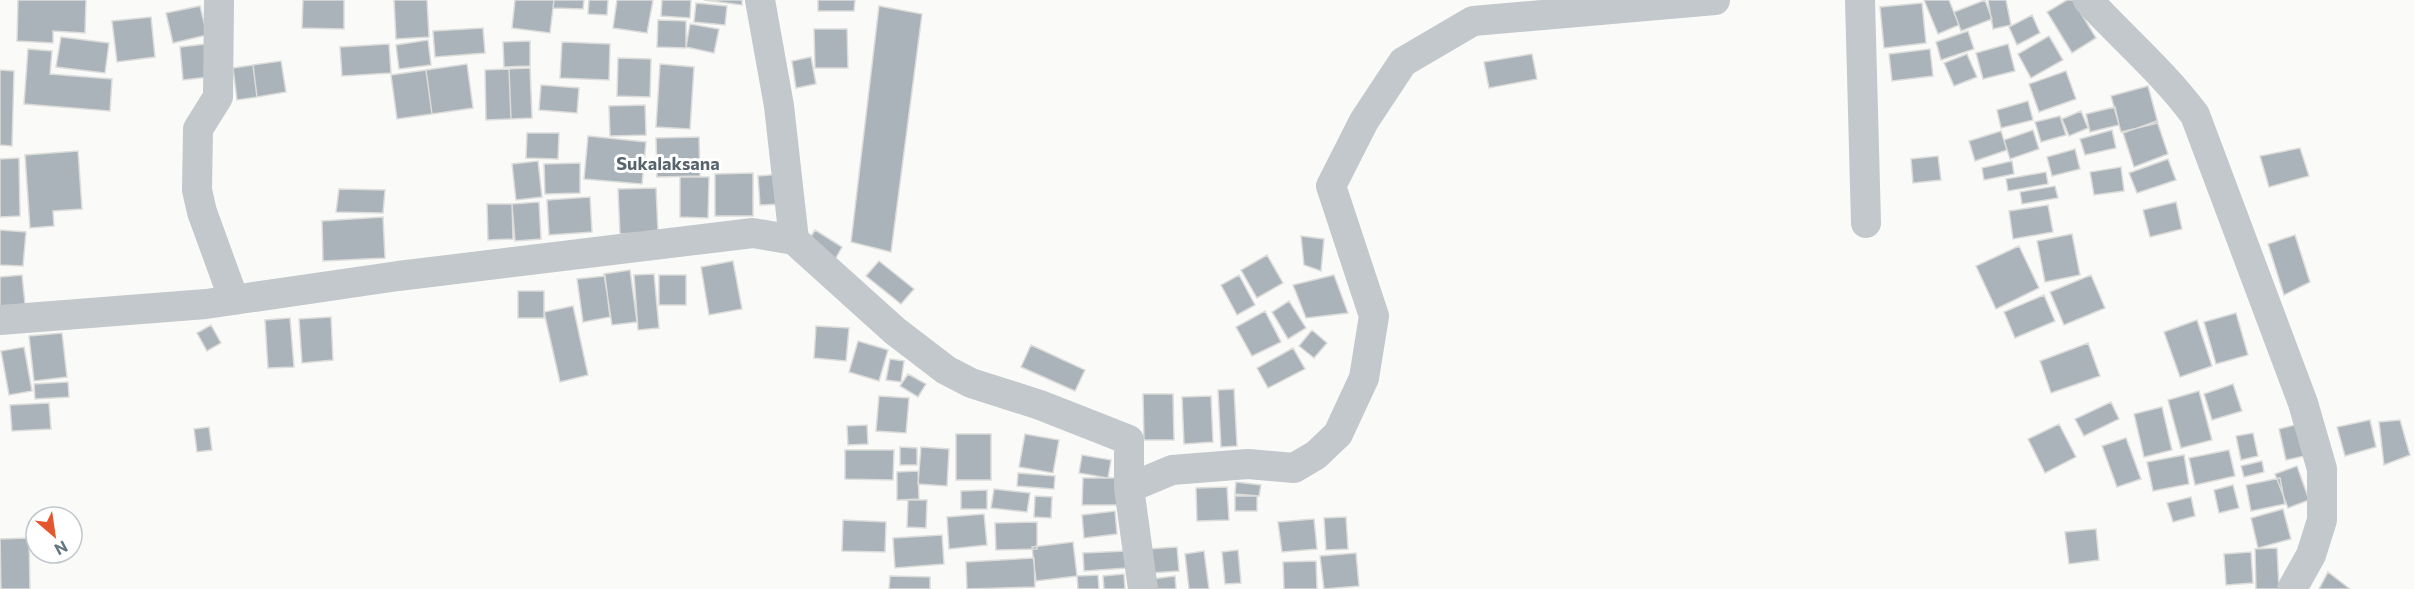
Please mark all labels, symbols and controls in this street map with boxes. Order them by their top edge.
district label: Sukalaksana [616,152,720,174]
north arrow [24,505,84,565]
text: N [52,537,71,560]

